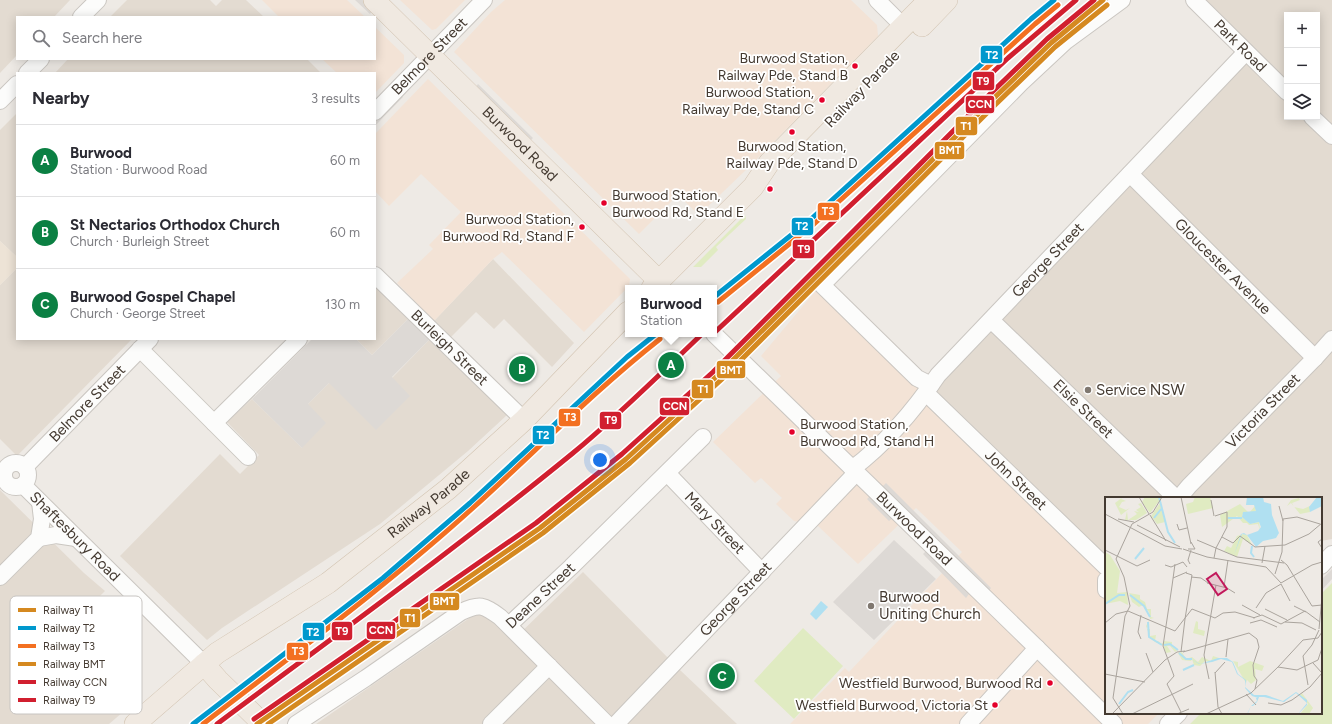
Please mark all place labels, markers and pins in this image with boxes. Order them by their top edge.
place label: Burwood Station, Railway Pde, Stand B [718,50,848,84]
marker: Burwood Station, Railway Pde, Stand B [850,61,860,71]
place label: Burwood Station, Railway Pde, Stand C [682,84,814,118]
marker: Burwood Station, Railway Pde, Stand C [817,95,827,105]
marker: Burwood Station, Railway Pde, Stand D [787,127,797,137]
place label: Burwood Station, Railway Pde, Stand D [726,138,858,172]
unlabelled marker [765,184,775,194]
place label: Burwood Station, Burwood Rd, Stand E [612,187,744,221]
marker: Burwood Station, Burwood Rd, Stand E [599,198,609,208]
place label: Burwood Station, Burwood Rd, Stand F [443,211,574,245]
marker: Burwood Station, Burwood Rd, Stand F [577,222,587,232]
pin: A [658,350,684,380]
pin: B [509,354,535,384]
place label: Service NSW [1096,381,1186,399]
marker: Service NSW [1083,385,1093,395]
place label: Burwood Station, Burwood Rd, Stand H [800,416,934,450]
marker: Burwood Station, Burwood Rd, Stand H [787,427,797,437]
place label: Burwood Uniting Church [879,588,981,623]
marker: Burwood Uniting Church [866,601,876,611]
pin: C [709,661,735,691]
place label: Westfield Burwood, Burwood Rd [839,675,1042,692]
marker: Westfield Burwood, Burwood Rd [1045,678,1055,688]
place label: Westfield Burwood, Victoria St [796,697,988,714]
marker: Westfield Burwood, Victoria St [990,700,1000,710]

